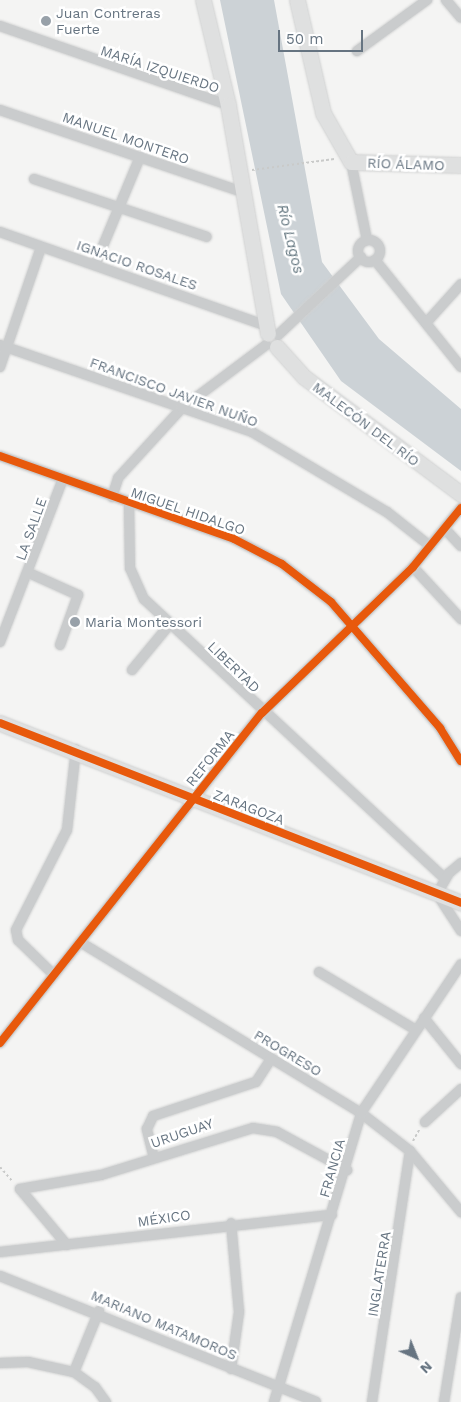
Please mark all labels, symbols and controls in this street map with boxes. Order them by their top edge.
place label: Juan Contreras Fuerte [56,5,161,38]
marker: Juan Contreras Fuerte [40,15,52,27]
scale bar [281,20,366,52]
text: 50 m [286,30,323,48]
street label: MARÍA IZQUIERDO [98,42,222,96]
street label: MANUEL MONTERO [60,108,192,168]
street label: RÍO ÁLAMO [367,154,445,174]
water label: Río Lagos [273,202,307,276]
street label: IGNACIO ROSALES [74,236,200,294]
street label: FRANCISCO JAVIER NUÑO [87,354,261,430]
street label: MALECÓN DEL RÍO [309,378,423,470]
street label: MIGUEL HIDALGO [128,483,248,539]
street label: LA SALLE [12,495,50,563]
place label: Maria Montessori [85,614,202,630]
marker: Maria Montessori [69,616,81,628]
street label: LIBERTAD [204,638,264,696]
street label: REFORMA [182,726,238,790]
street label: ZARAGOZA [211,786,287,828]
street label: PROGRESO [251,1026,325,1080]
street label: URUGUAY [148,1114,216,1152]
street label: FRANCIA [316,1137,348,1199]
street label: MÉXICO [136,1206,192,1230]
street label: INGLATERRA [364,1230,394,1318]
street label: MARIANO MATAMOROS [89,1287,239,1363]
north arrow [391,1332,441,1382]
text: N [417,1358,436,1377]

